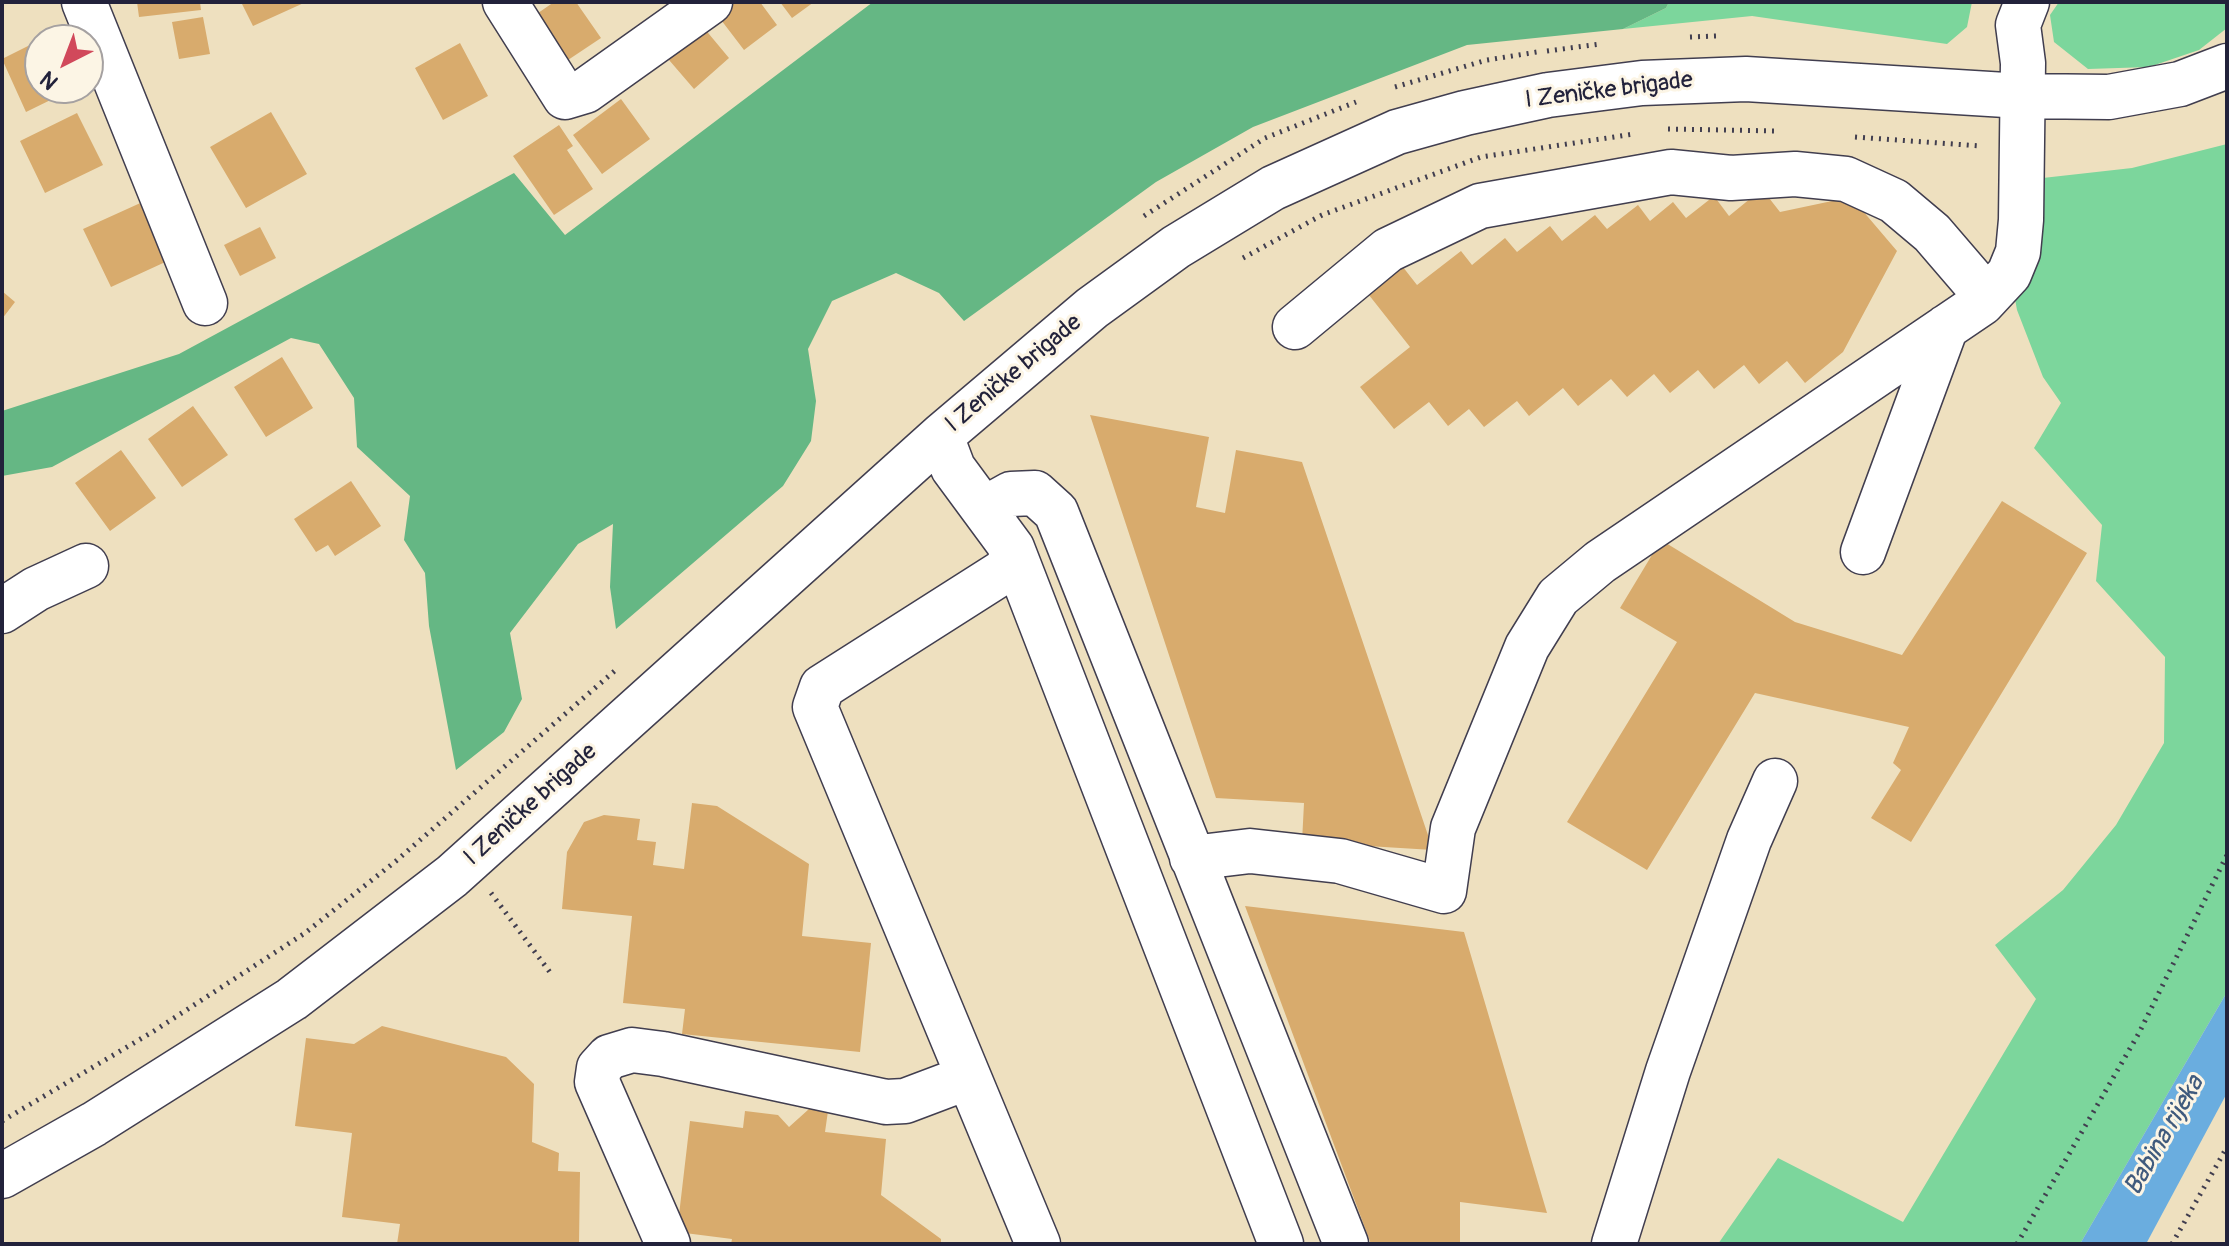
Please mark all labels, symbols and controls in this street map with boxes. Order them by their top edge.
north arrow [24,24,104,104]
text: N [34,65,64,96]
street label: I Zeničke brigade [1524,66,1694,116]
street label: I Zeničke brigade [940,309,1088,439]
street label: I Zeničke brigade [459,738,603,872]
water label: Babina rijeka [2118,1071,2212,1201]

